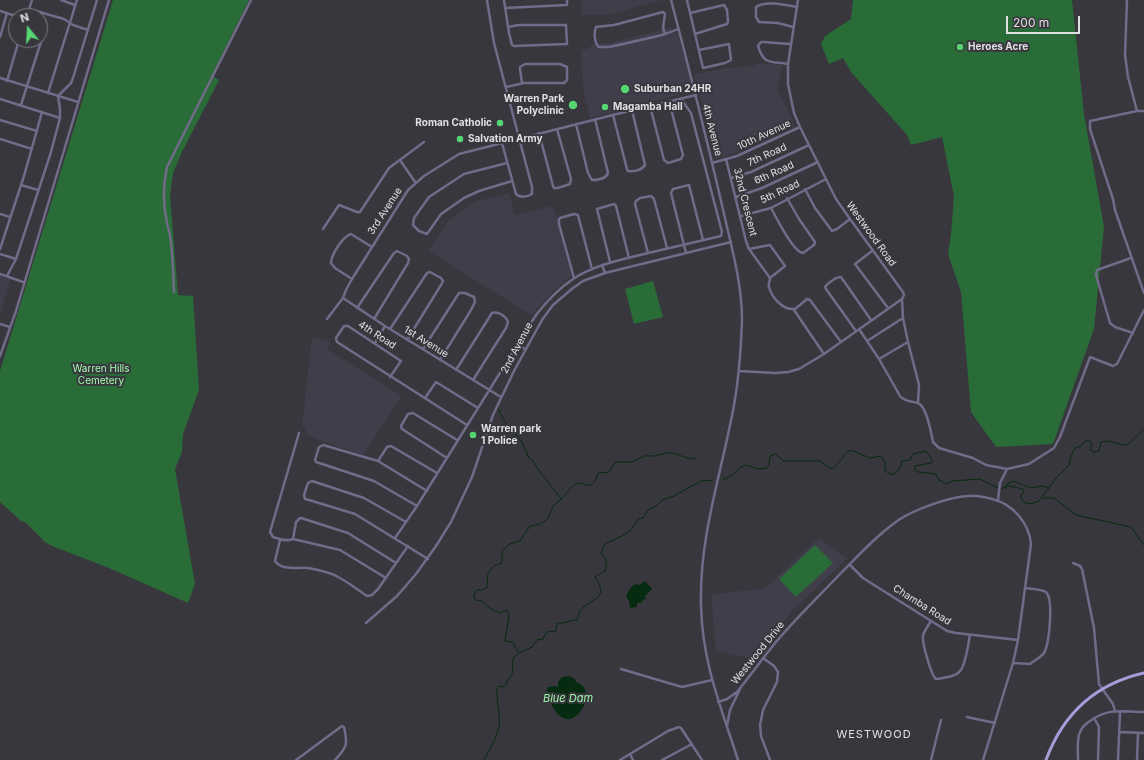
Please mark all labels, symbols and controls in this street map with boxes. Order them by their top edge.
north arrow [8,8,48,48]
scale bar [1008,8,1082,34]
text: N [18,10,31,25]
text: 200 m [1013,15,1049,30]
place label: Heroes Acre [968,41,1028,53]
marker: Heroes Acre [955,42,965,52]
marker: Suburban 24HR [619,83,631,95]
place label: Suburban 24HR [634,83,711,95]
place label: Warren Park Polyclinic [504,93,564,116]
marker: Warren Park Polyclinic [567,99,579,111]
place label: Magamba Hall [613,101,683,113]
marker: Magamba Hall [600,102,610,112]
street label: 4th Avenue [700,103,724,157]
place label: Roman Catholic [415,117,492,129]
street label: 10th Avenue [735,117,793,153]
marker: Roman Catholic [495,118,505,128]
place label: Salvation Army [468,133,543,145]
marker: Salvation Army [455,134,465,144]
street label: 7th Road [745,141,789,169]
street label: 6th Road [752,159,796,187]
street label: 32nd Crescent [731,167,759,237]
street label: 5th Road [758,178,802,206]
street label: 3rd Avenue [365,185,405,237]
street label: Westwood Road [844,199,898,269]
street label: 4th Road [356,318,398,352]
street label: 2nd Avenue [499,320,535,376]
street label: 1st Avenue [401,324,451,360]
park label: Warren Hills Cemetery [72,363,130,386]
place label: Warren park 1 Police [481,423,541,446]
marker: Warren park 1 Police [468,430,478,440]
street label: Chamba Road [891,582,953,628]
street label: Westwood Drive [729,619,787,687]
water label: Blue Dam [543,692,593,706]
district label: WESTWOOD [836,728,912,742]

